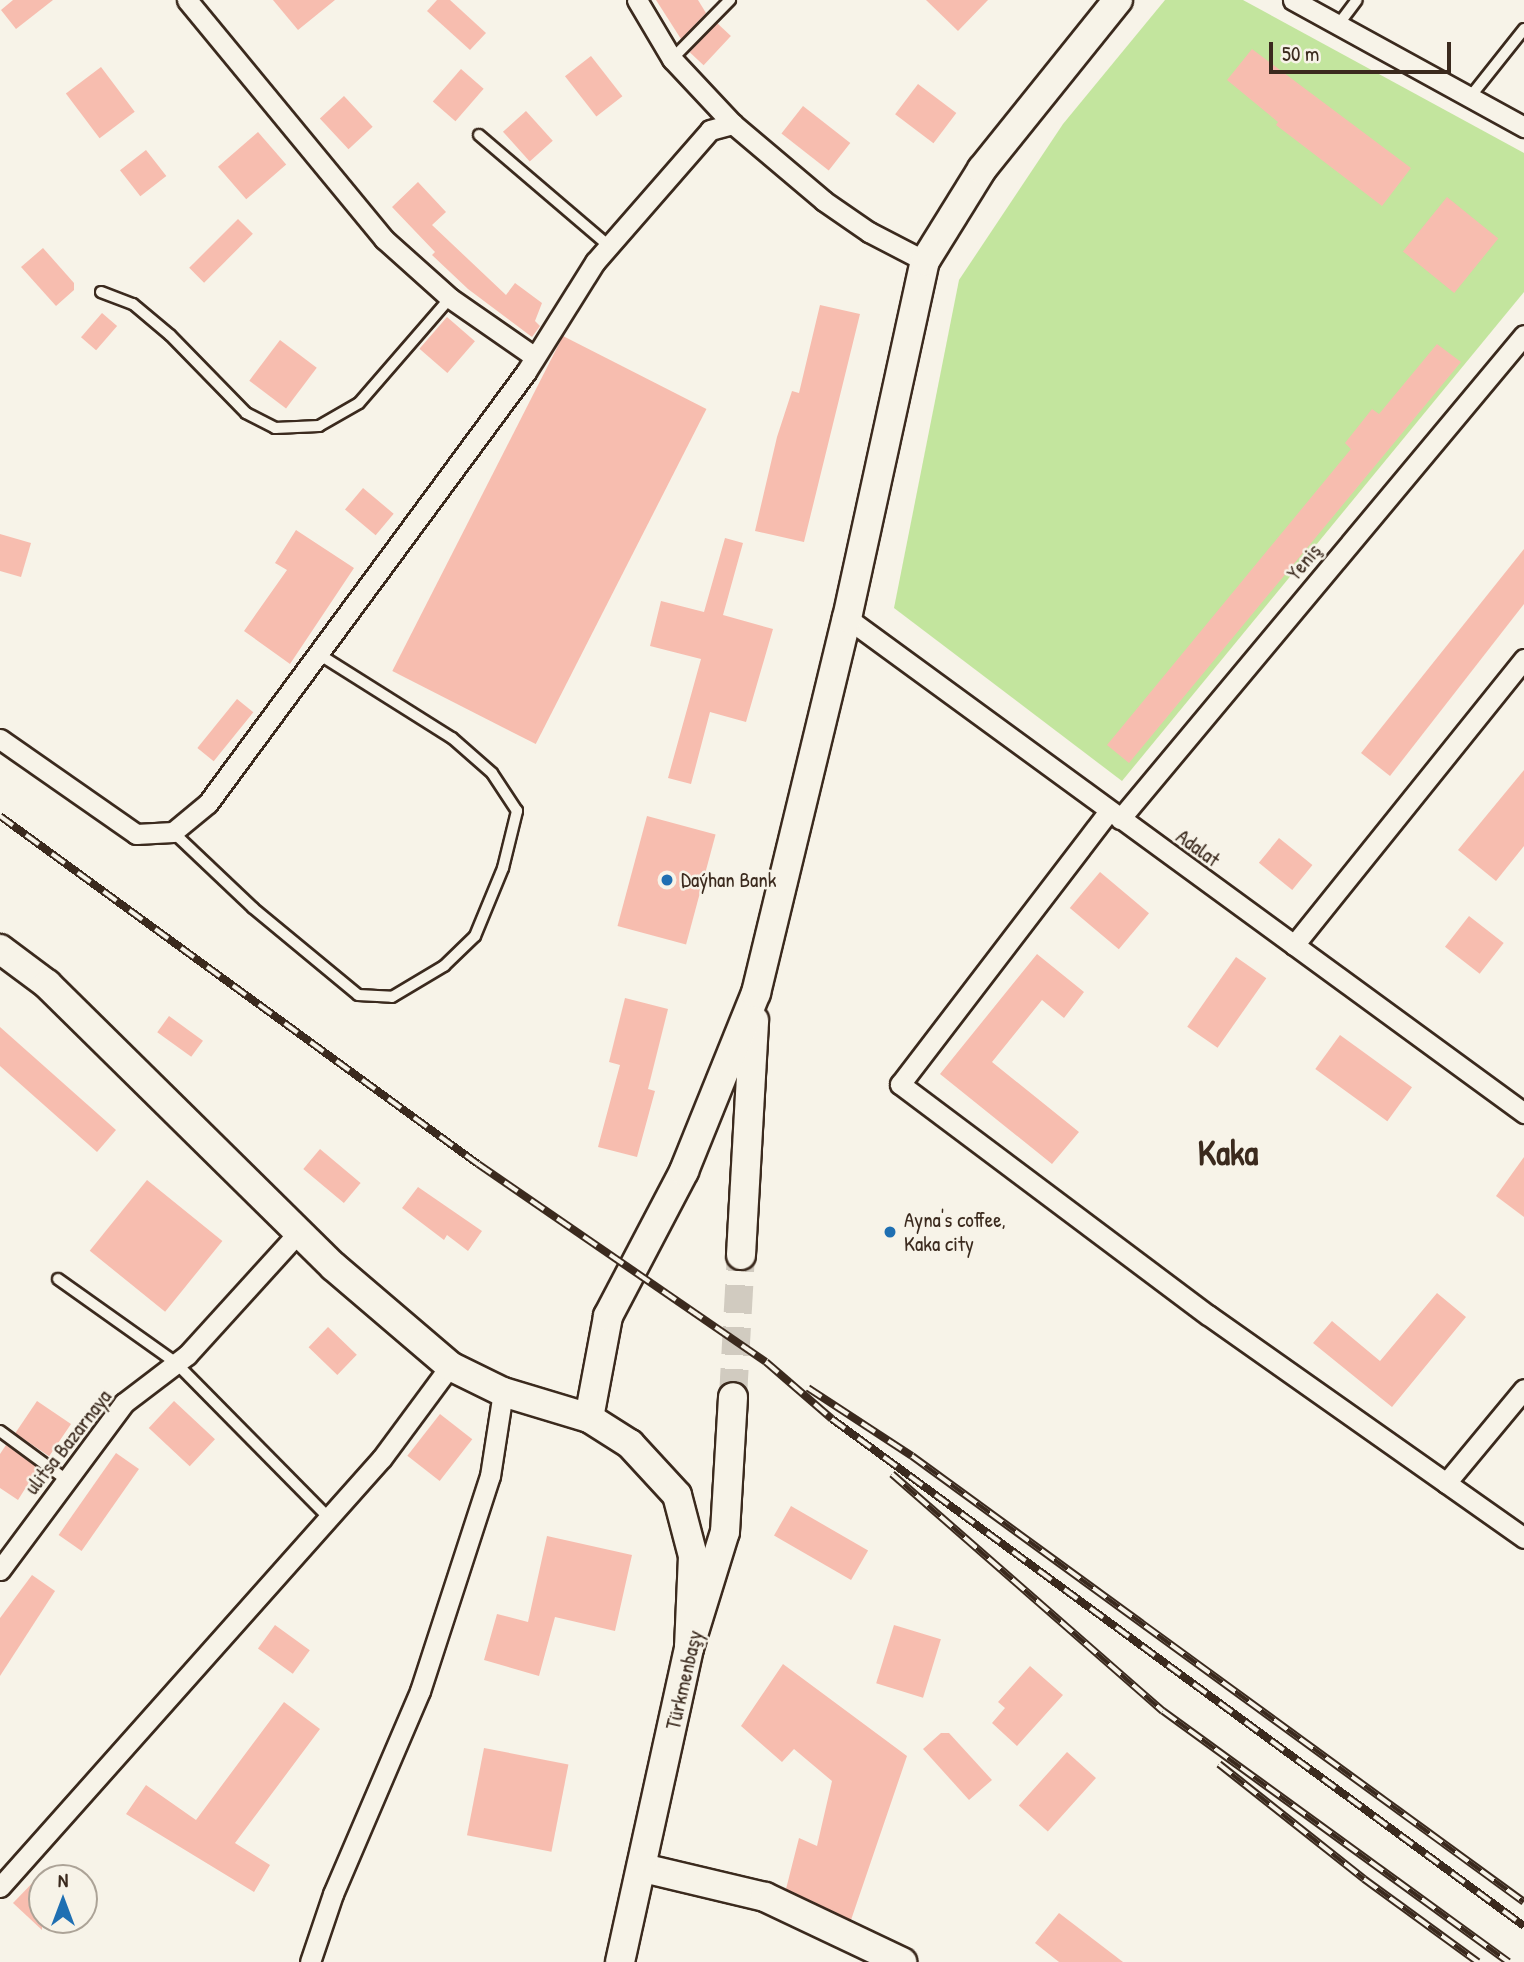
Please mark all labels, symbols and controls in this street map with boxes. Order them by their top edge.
scale bar [1272,28,1454,72]
text: 50 m [1282,39,1319,68]
street label: Yeniş [1282,539,1326,585]
street label: Adalat [1171,824,1225,872]
place label: Daýhan Bank [681,867,777,893]
marker: Daýhan Bank [659,872,675,888]
district label: Kaka [1198,1132,1258,1174]
place label: Ayna's coffee, Kaka city [904,1207,1006,1257]
marker: Ayna's coffee, Kaka city [882,1224,898,1240]
street label: ulitsa Bazarnaya [19,1385,117,1499]
street label: Türkmenbaşy [660,1628,708,1732]
north arrow [28,1864,98,1934]
text: N [58,1867,68,1893]

